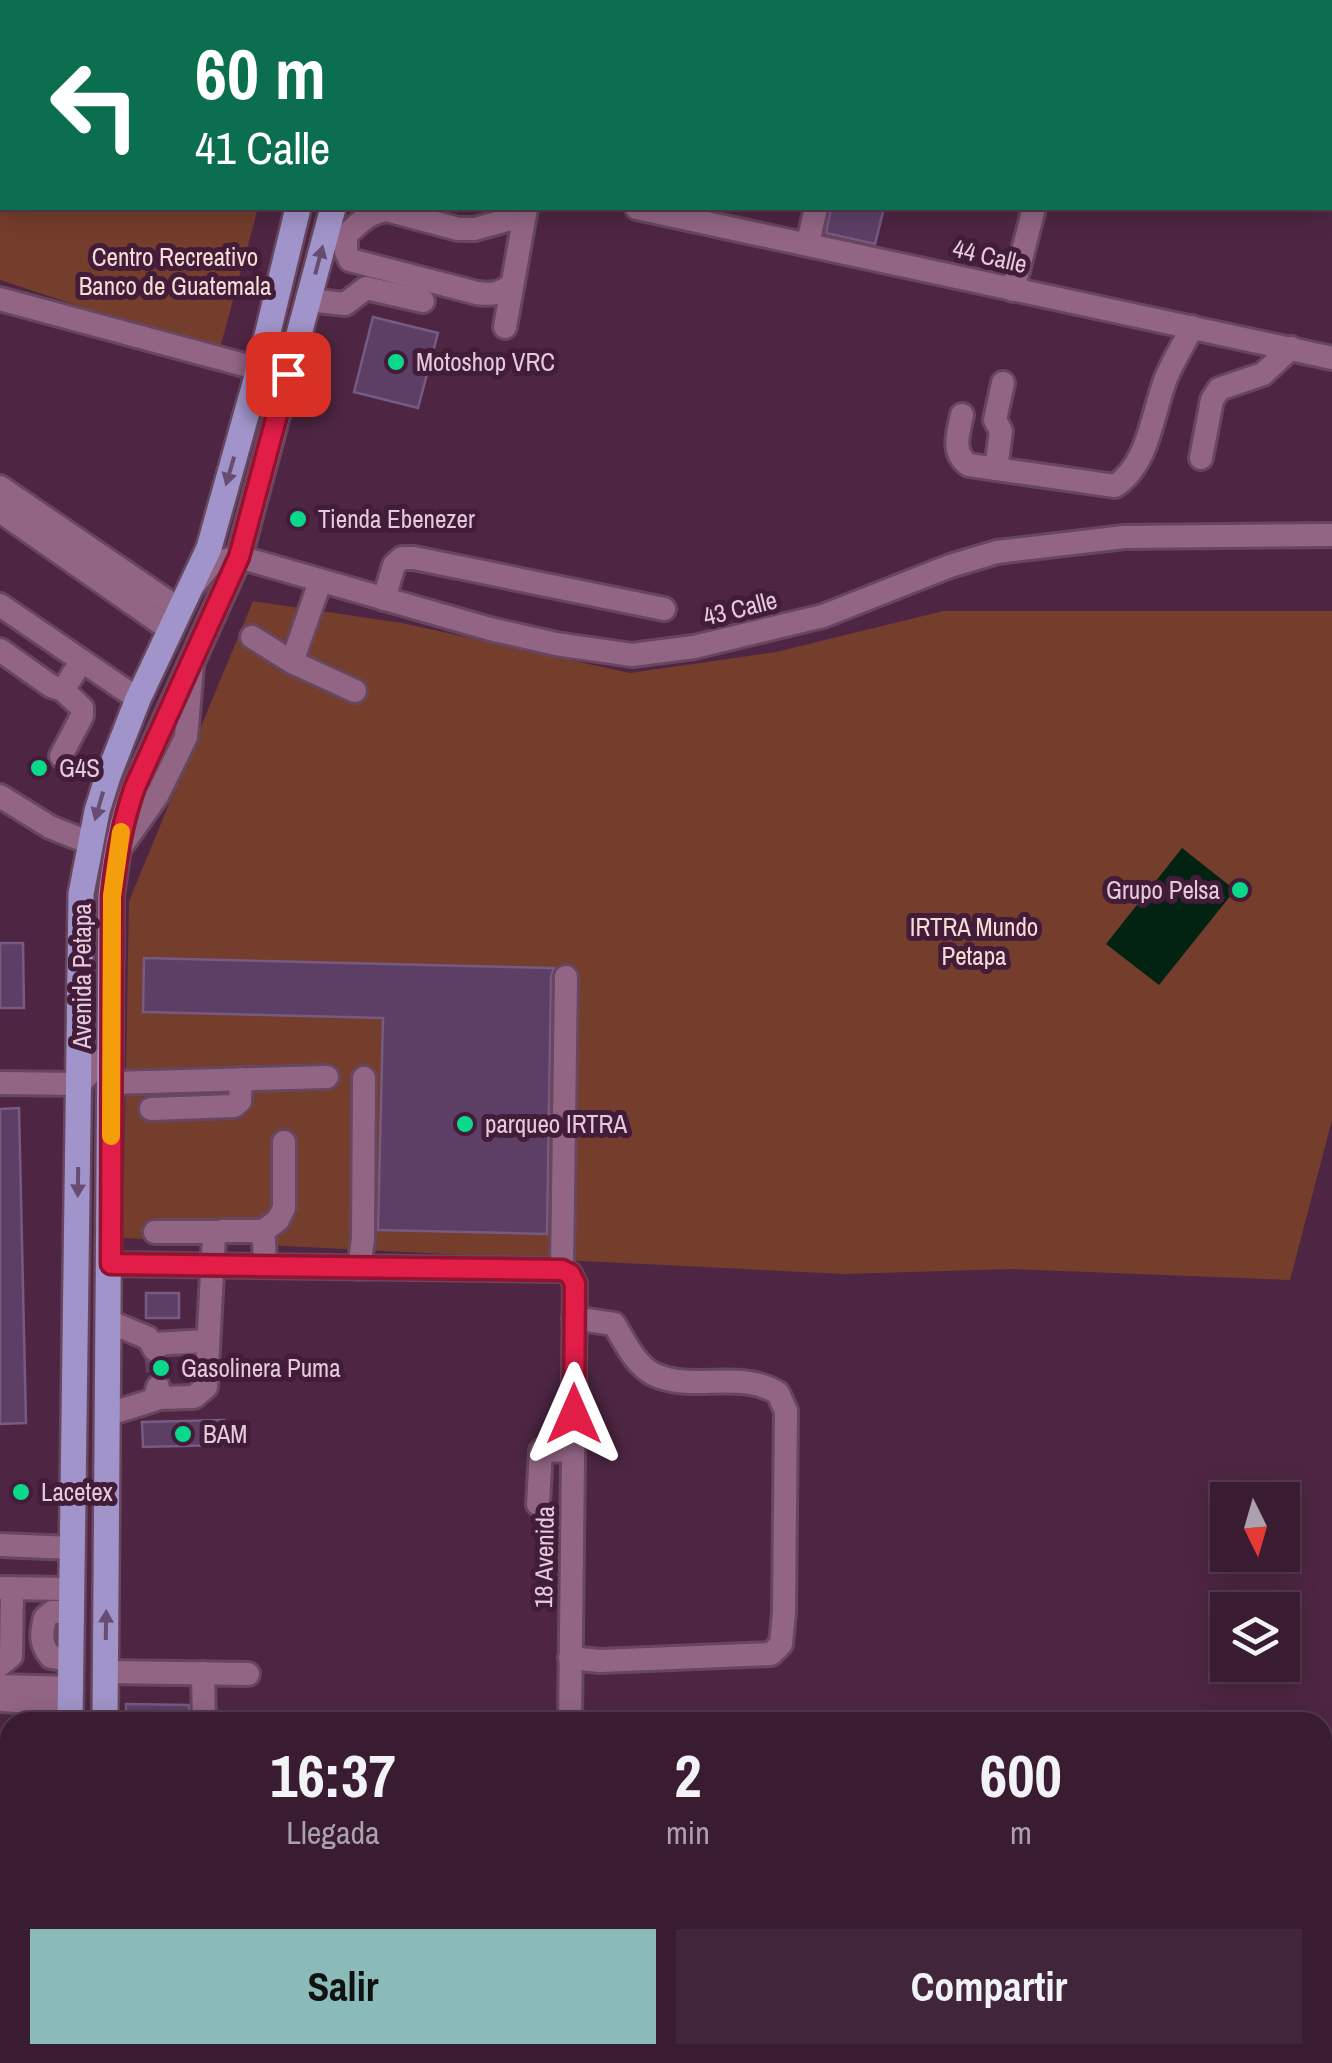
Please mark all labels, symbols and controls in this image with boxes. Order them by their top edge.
text: 60 m [195,27,326,121]
icon: left [30,40,160,170]
text: 41 Calle [195,117,330,178]
street label: 44 Calle [950,231,1030,281]
park label: Centro Recreativo Banco de Guatemala [79,240,272,303]
one-way arrow [311,244,327,275]
pin [246,332,331,417]
place label: Motoshop VRC [416,345,555,379]
icon: arrive [261,347,316,402]
marker: Motoshop VRC [385,351,407,373]
one-way arrow [222,456,237,487]
place label: Tienda Ebenezer [318,502,475,536]
marker: Tienda Ebenezer [287,508,309,530]
street label: 43 Calle [699,582,781,634]
place label: G4S [59,751,100,785]
marker: G4S [28,757,50,779]
one-way arrow [91,791,106,821]
place label: Grupo Pelsa [1106,873,1221,907]
marker: Grupo Pelsa [1229,879,1251,901]
street label: Avenida Petapa [65,903,99,1050]
park label: IRTRA Mundo Petapa [910,910,1038,973]
place label: parqueo IRTRA [485,1107,627,1141]
marker: parqueo IRTRA [454,1113,476,1135]
one-way arrow [69,1166,85,1198]
place label: Gasolinera Puma [181,1351,341,1385]
marker: Gasolinera Puma [150,1357,172,1379]
position arrow [522,1362,626,1466]
place label: BAM [203,1417,247,1451]
marker: BAM [172,1423,194,1445]
place label: Lacetex [41,1475,114,1509]
marker: Lacetex [10,1481,32,1503]
north arrow [1210,1482,1300,1572]
map controls [1210,1482,1300,1682]
street label: 18 Avenida [526,1505,562,1608]
button: layers [1210,1592,1300,1682]
one-way arrow [99,1609,115,1641]
text: 16:37 [270,1735,396,1816]
text: 2 [674,1735,702,1816]
text: 600 [980,1735,1062,1816]
text: Llegada [286,1811,380,1854]
text: min [666,1811,710,1854]
text: m [1010,1811,1032,1854]
button: Salir [30,1929,656,2044]
button: Compartir [676,1929,1302,2044]

